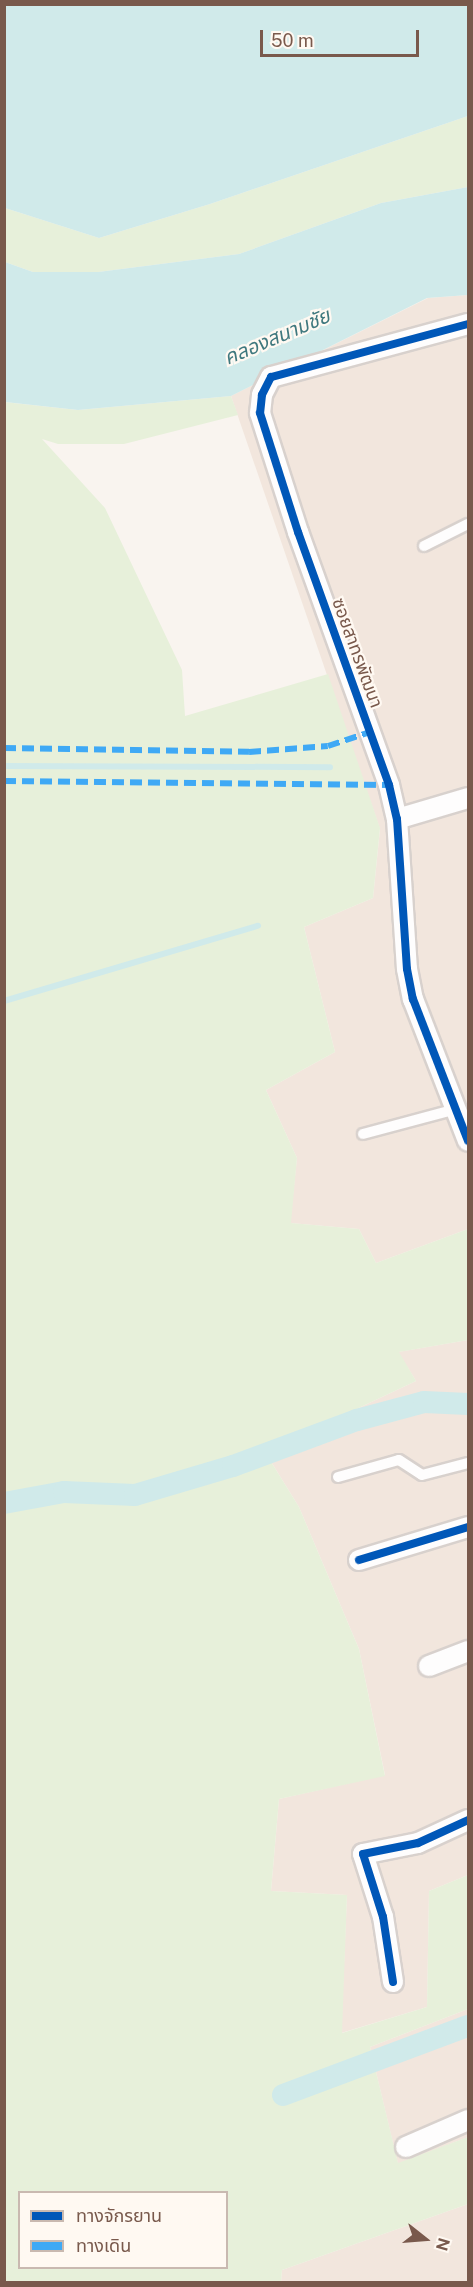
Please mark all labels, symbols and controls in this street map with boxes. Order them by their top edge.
scale bar [263,18,422,56]
text: 50 m [271,30,314,51]
water label: คลองสนามชัย [220,304,334,370]
street label: ซอยสาทรพัฒนา [327,595,387,711]
legend [18,2191,228,2269]
text: ทางจักรยาน [76,2205,162,2226]
north arrow [395,2209,455,2269]
text: ทางเดิน [76,2235,131,2256]
text: N [432,2236,454,2253]

